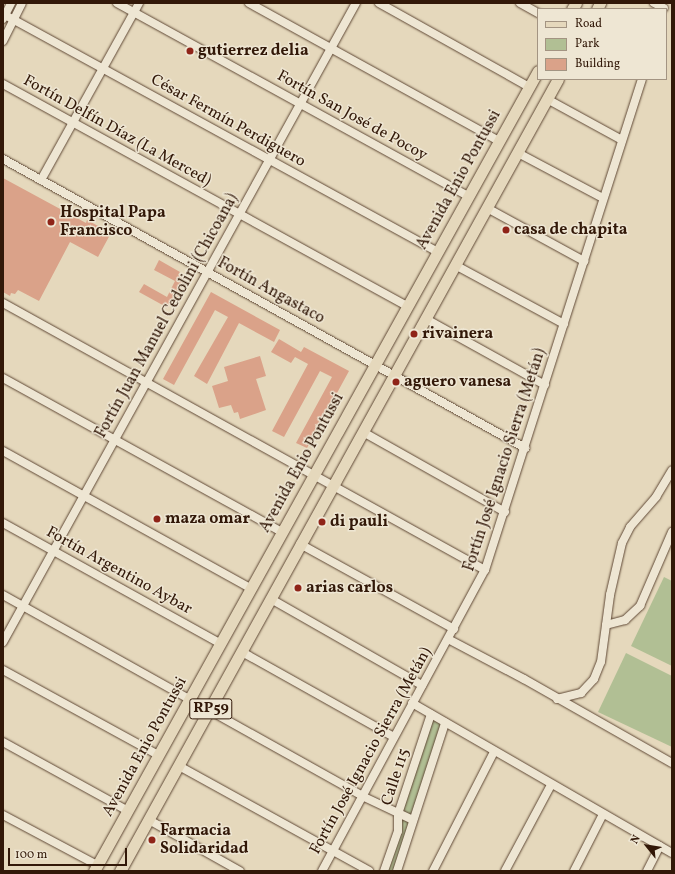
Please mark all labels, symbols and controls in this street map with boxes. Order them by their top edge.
legend [537,8,667,80]
text: Road [575,16,602,32]
text: Park [575,36,600,52]
place label: gutierrez delia [198,41,309,61]
marker: gutierrez delia [185,46,195,56]
text: Building [575,56,620,72]
street label: Fortín San José de Pocoy [273,67,431,165]
street label: César Fermín Perdiguero [147,70,309,172]
street label: Fortín Delfín Díaz (La Merced) [20,71,214,191]
street label: Avenida Enio Pontussi [413,107,505,253]
street label: Fortín Juan Manuel Cedolini (Chicoana) [92,190,242,442]
place label: Hospital Papa Francisco [60,203,166,241]
marker: Hospital Papa Francisco [45,216,57,228]
place label: casa de chapita [514,220,627,240]
marker: casa de chapita [501,225,511,235]
street label: Fortín Angastaco [214,254,328,328]
place label: rivainera [422,324,493,344]
marker: rivainera [409,329,419,339]
street label: Fortín José Ignacio Sierra (Metán) [460,346,550,574]
place label: aguero vanesa [404,372,511,392]
marker: aguero vanesa [391,377,401,387]
street label: Avenida Enio Pontussi [256,390,348,536]
place label: maza omar [165,509,250,529]
place label: di pauli [330,512,388,532]
marker: maza omar [152,514,162,524]
marker: di pauli [317,517,327,527]
street label: Fortín Argentino Aybar [43,523,195,619]
place label: arias carlos [306,578,393,598]
marker: arias carlos [293,583,303,593]
street label: Fortín José Ignacio Sierra (Metán) [306,644,436,858]
street label: Avenida Enio Pontussi [99,674,191,820]
road number: RP59 [189,696,233,722]
street label: Calle 115 [378,746,414,808]
place label: Farmacia Solidaridad [160,821,249,859]
north arrow [627,826,667,866]
text: N [628,833,645,847]
marker: Farmacia Solidaridad [147,835,157,845]
scale bar [10,840,129,866]
text: 100 m [15,847,47,863]

